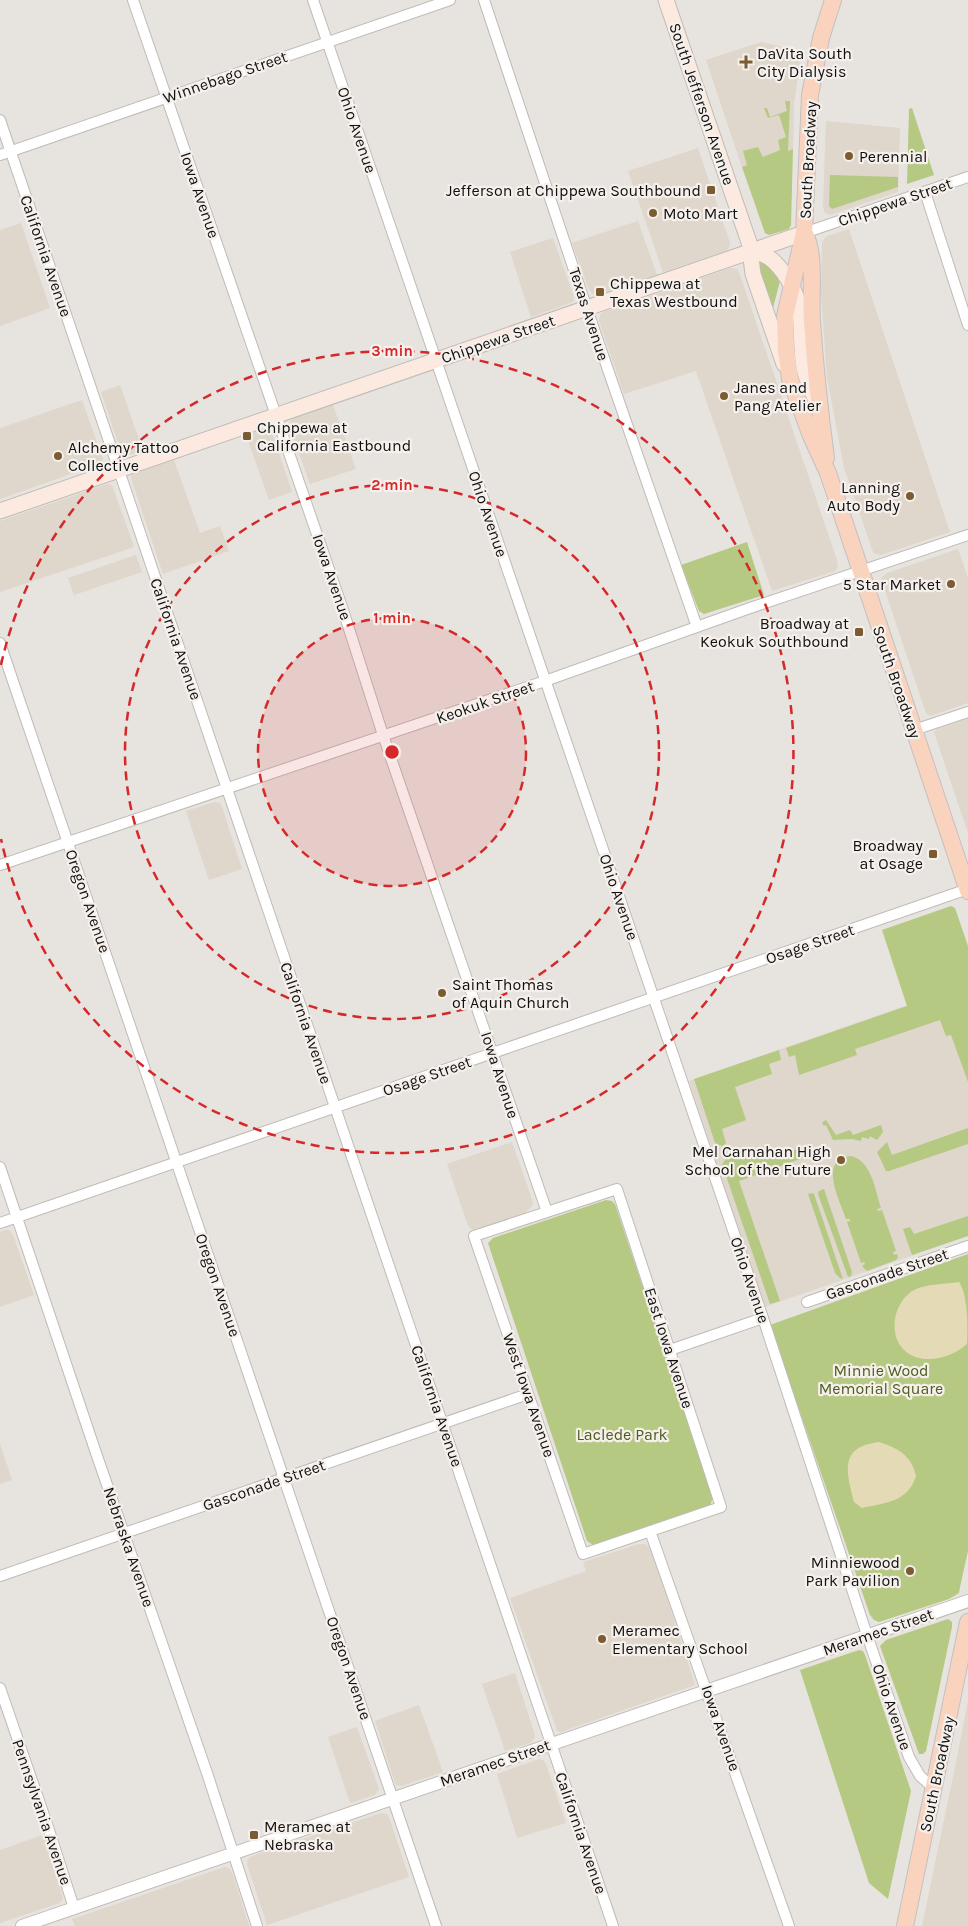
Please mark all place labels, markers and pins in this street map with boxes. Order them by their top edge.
place label: DaVita South City Dialysis [757,44,852,81]
marker: DaVita South City Dialysis [739,55,753,69]
place label: Perennial [859,147,927,166]
marker: Perennial [843,150,855,162]
place label: Jefferson at Chippewa Southbound [446,181,701,200]
marker: Jefferson at Chippewa Southbound [705,184,717,196]
place label: Moto Mart [663,204,738,223]
marker: Moto Mart [647,207,659,219]
place label: Chippewa at Texas Westbound [610,274,738,311]
marker: Chippewa at Texas Westbound [594,286,606,298]
place label: Janes and Pang Atelier [734,378,821,415]
marker: Janes and Pang Atelier [718,390,730,402]
place label: Chippewa at California Eastbound [257,418,411,455]
marker: Chippewa at California Eastbound [241,430,253,442]
place label: Alchemy Tattoo Collective [68,438,179,475]
marker: Alchemy Tattoo Collective [52,450,64,462]
place label: Lanning Auto Body [827,478,901,515]
marker: Lanning Auto Body [904,490,916,502]
place label: 5 Star Market [843,575,941,594]
marker: 5 Star Market [945,578,957,590]
place label: Broadway at Keokuk Southbound [700,614,849,651]
marker: Broadway at Keokuk Southbound [853,626,865,638]
centre of rings [383,743,401,761]
place label: Broadway at Osage [852,836,924,873]
marker: Broadway at Osage [927,848,939,860]
place label: Saint Thomas of Aquin Church [452,975,569,1012]
marker: Saint Thomas of Aquin Church [436,987,448,999]
place label: Mel Carnahan High School of the Future [685,1142,831,1179]
marker: Mel Carnahan High School of the Future [835,1154,847,1166]
place label: Minniewood Park Pavilion [806,1553,900,1590]
marker: Minniewood Park Pavilion [904,1565,916,1577]
place label: Meramec Elementary School [612,1621,748,1658]
marker: Meramec Elementary School [596,1633,608,1645]
place label: Meramec at Nebraska [264,1817,350,1854]
marker: Meramec at Nebraska [248,1829,260,1841]

